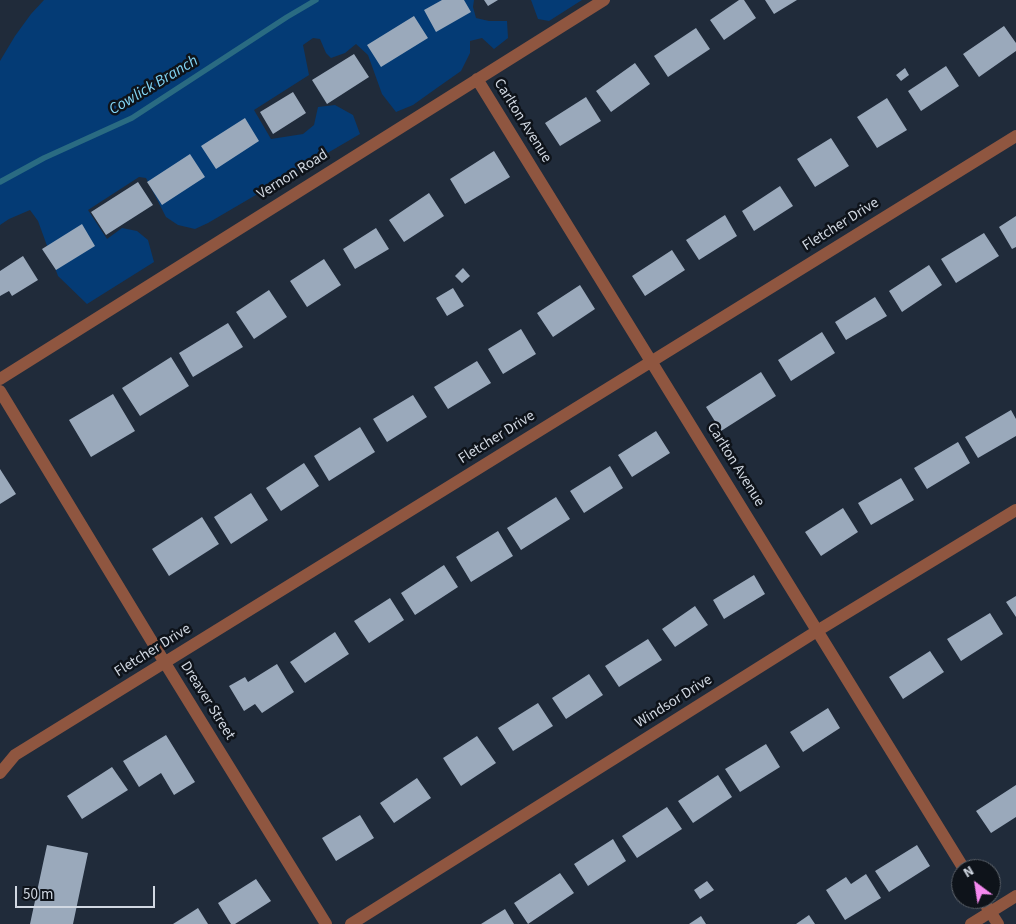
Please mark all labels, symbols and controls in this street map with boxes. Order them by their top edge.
water label: Cowlick Branch [106,52,202,120]
street label: Carlton Avenue [489,76,555,166]
street label: Vernon Road [254,146,332,204]
street label: Fletcher Drive [800,194,882,256]
street label: Fletcher Drive [456,407,538,469]
street label: Carlton Avenue [702,420,768,510]
street label: Fletcher Drive [112,620,194,682]
street label: Dreaver Street [176,658,238,744]
street label: Windsor Drive [632,671,716,733]
north arrow [951,859,1001,909]
text: N [960,861,978,883]
scale bar [18,876,158,908]
text: 50 m [23,884,53,905]

